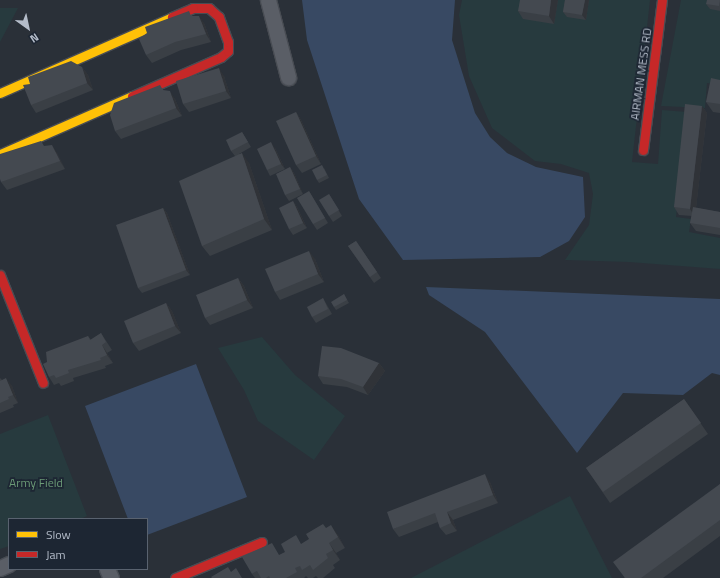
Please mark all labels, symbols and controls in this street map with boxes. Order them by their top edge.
north arrow [8,8,48,48]
street label: AIRMAN MESS RD [627,27,655,121]
text: N [27,29,42,47]
park label: Army Field [9,476,63,490]
legend [8,518,148,570]
text: Slow [46,525,71,544]
text: Jam [46,545,66,564]

